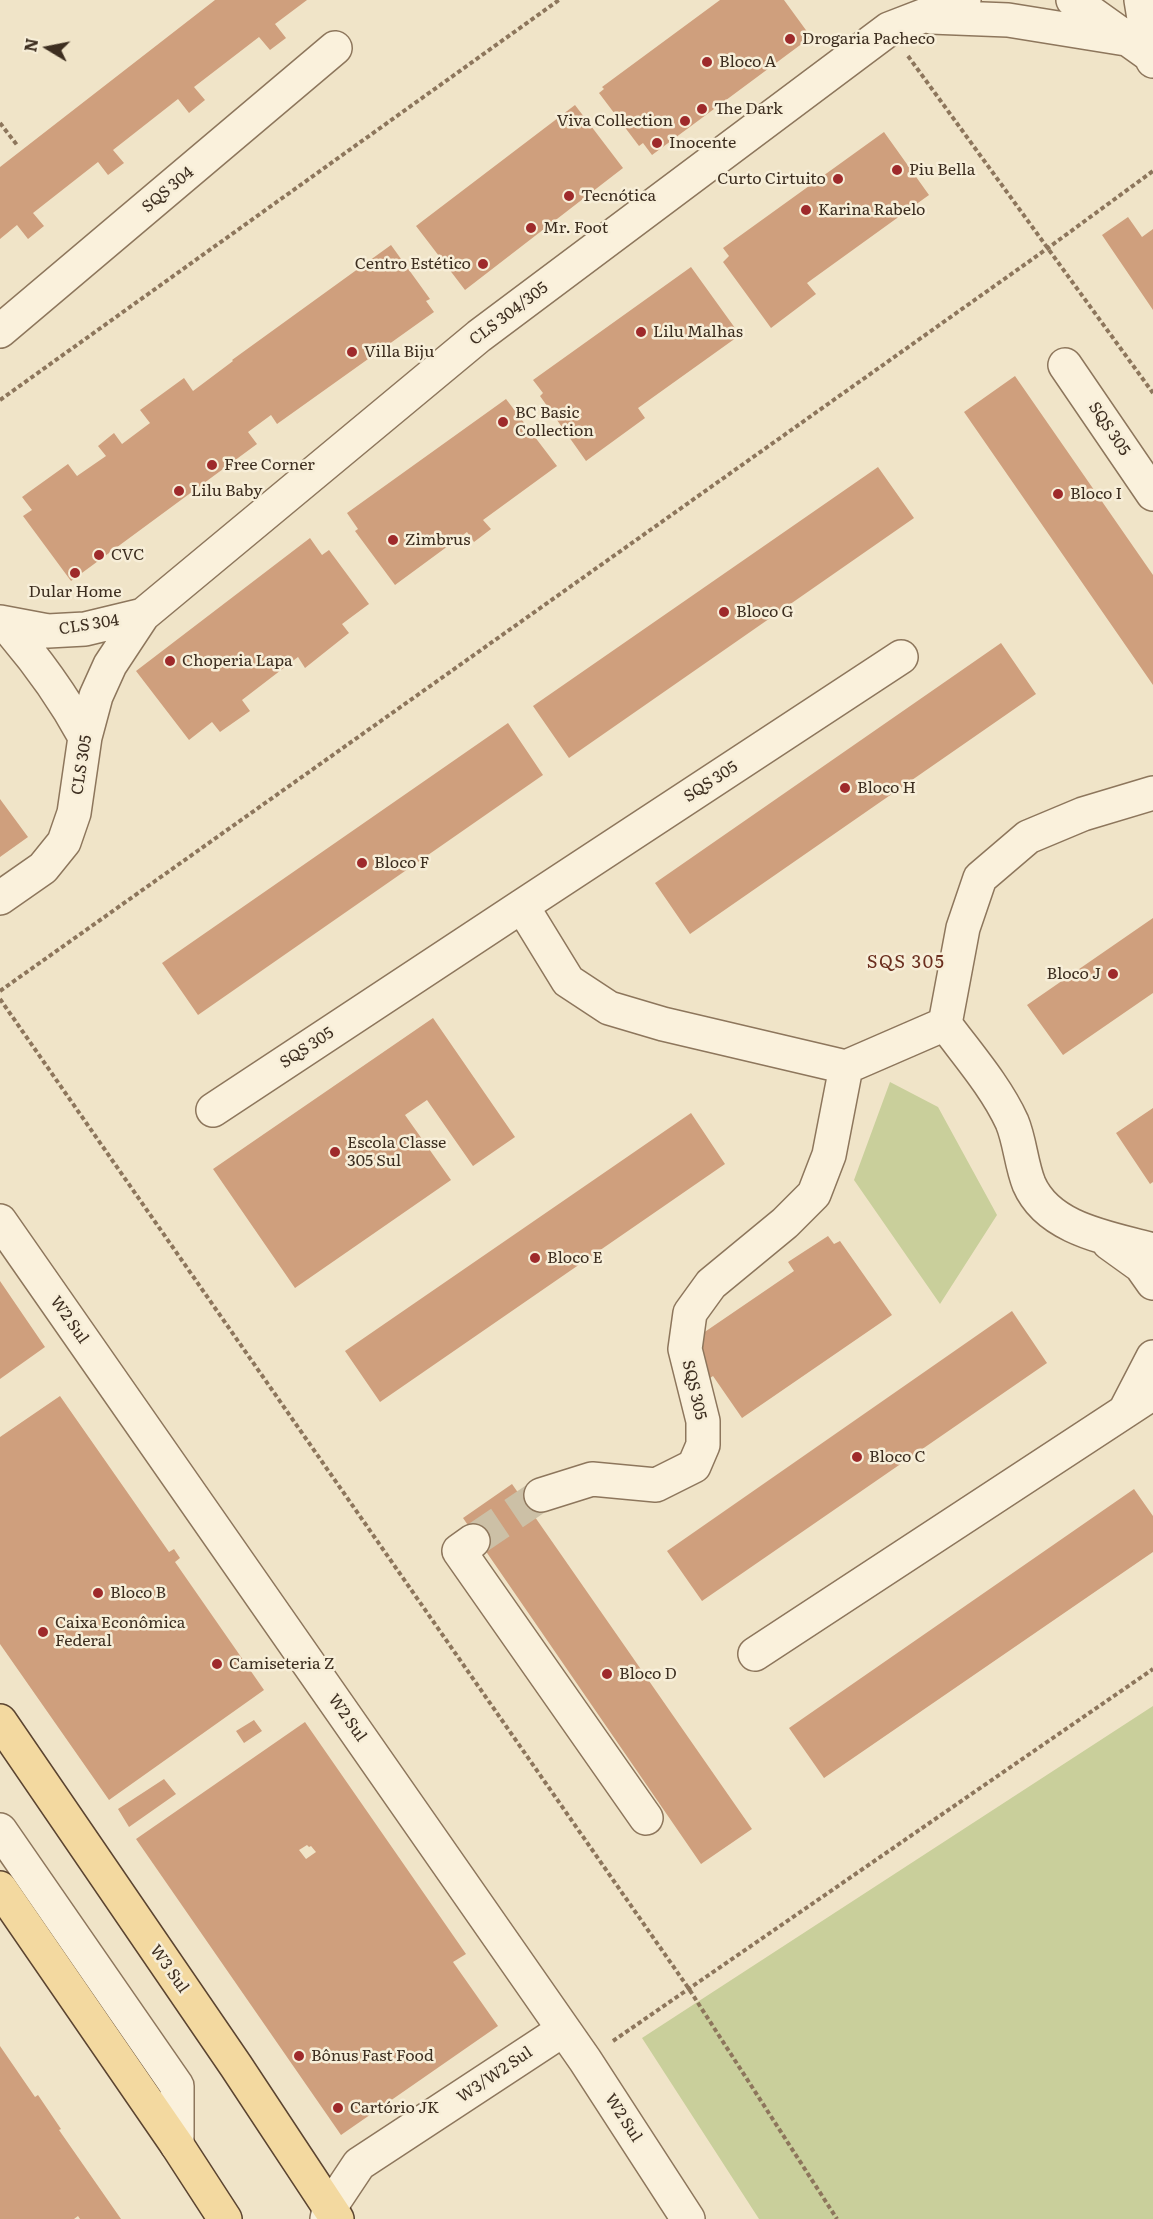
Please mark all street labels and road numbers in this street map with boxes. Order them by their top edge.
street label: SQS 304 [138,163,198,217]
street label: CLS 304/305 [466,278,552,350]
street label: SQS 305 [1084,399,1134,459]
street label: CLS 304 [58,611,120,639]
street label: CLS 305 [68,734,96,796]
street label: SQS 305 [680,757,742,807]
street label: SQS 305 [276,1023,338,1073]
street label: W2 Sul [46,1293,92,1347]
street label: SQS 305 [678,1358,710,1422]
street label: W2 Sul [324,1691,370,1745]
street label: W3 Sul [146,1941,192,1997]
street label: W3/W2 Sul [454,2043,536,2107]
street label: W2 Sul [600,2090,646,2146]

